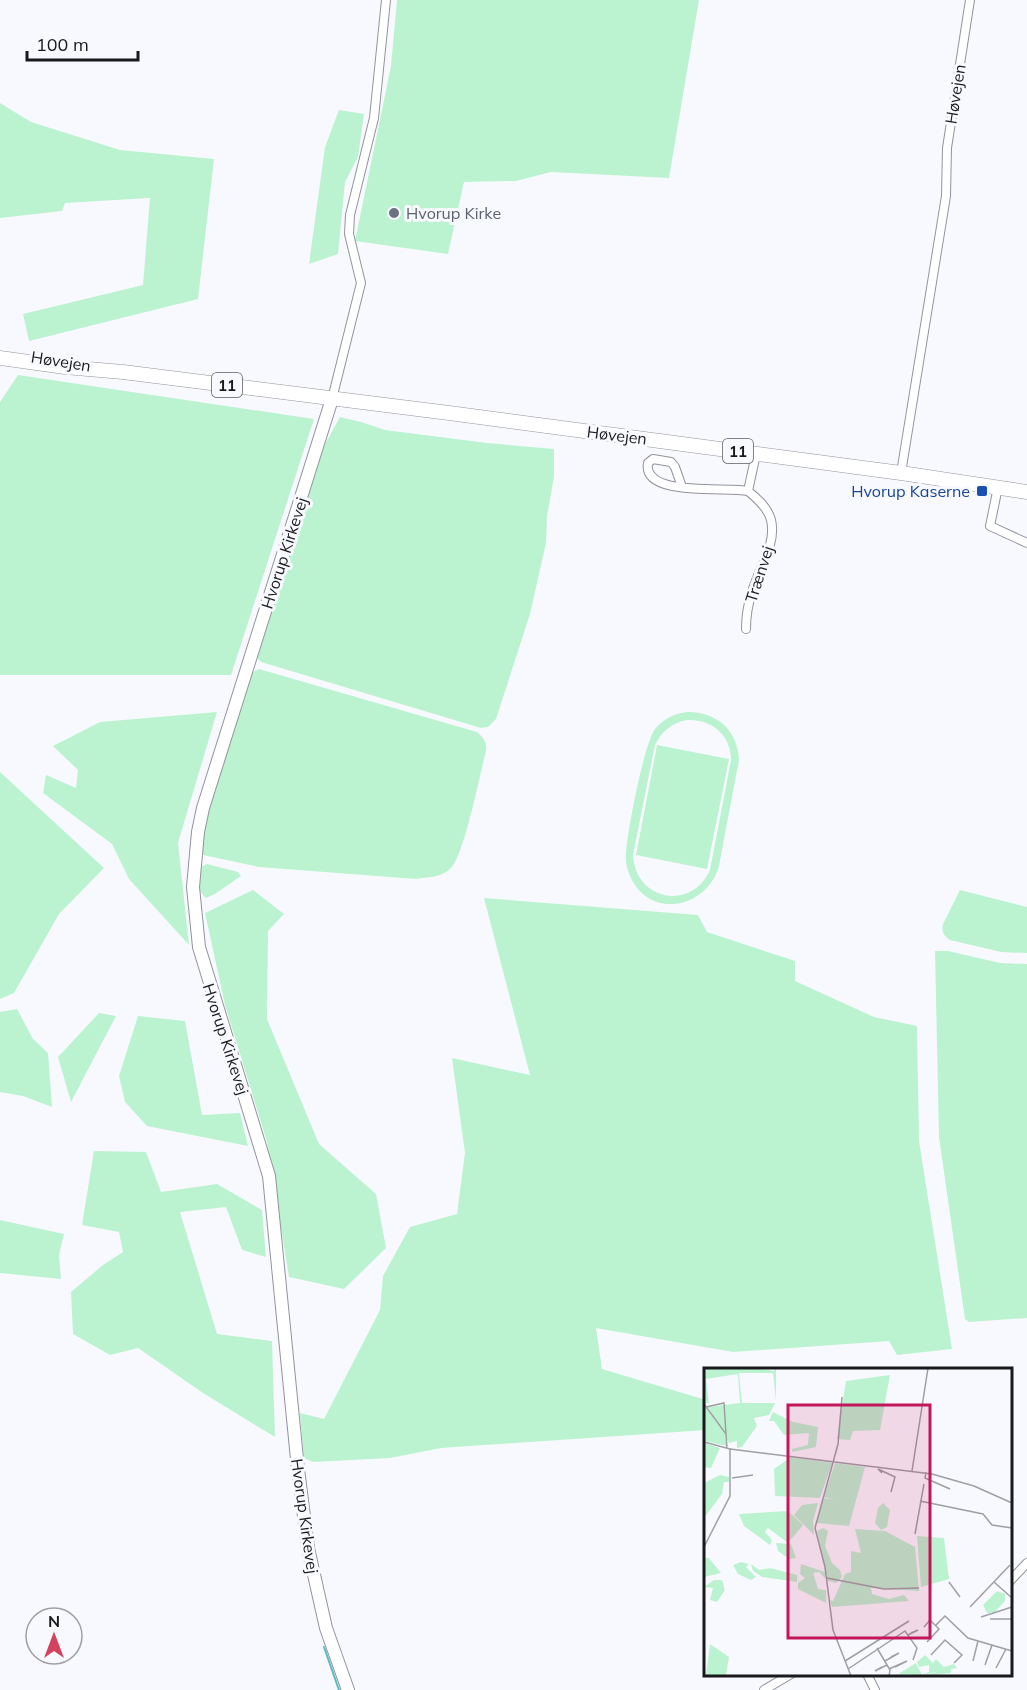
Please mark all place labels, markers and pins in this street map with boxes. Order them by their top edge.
place label: Hvorup Kirke [406,203,501,223]
marker: Hvorup Kirke [387,206,401,220]
place label: Hvorup Kaserne [851,481,970,501]
marker: Hvorup Kaserne [975,484,989,498]

